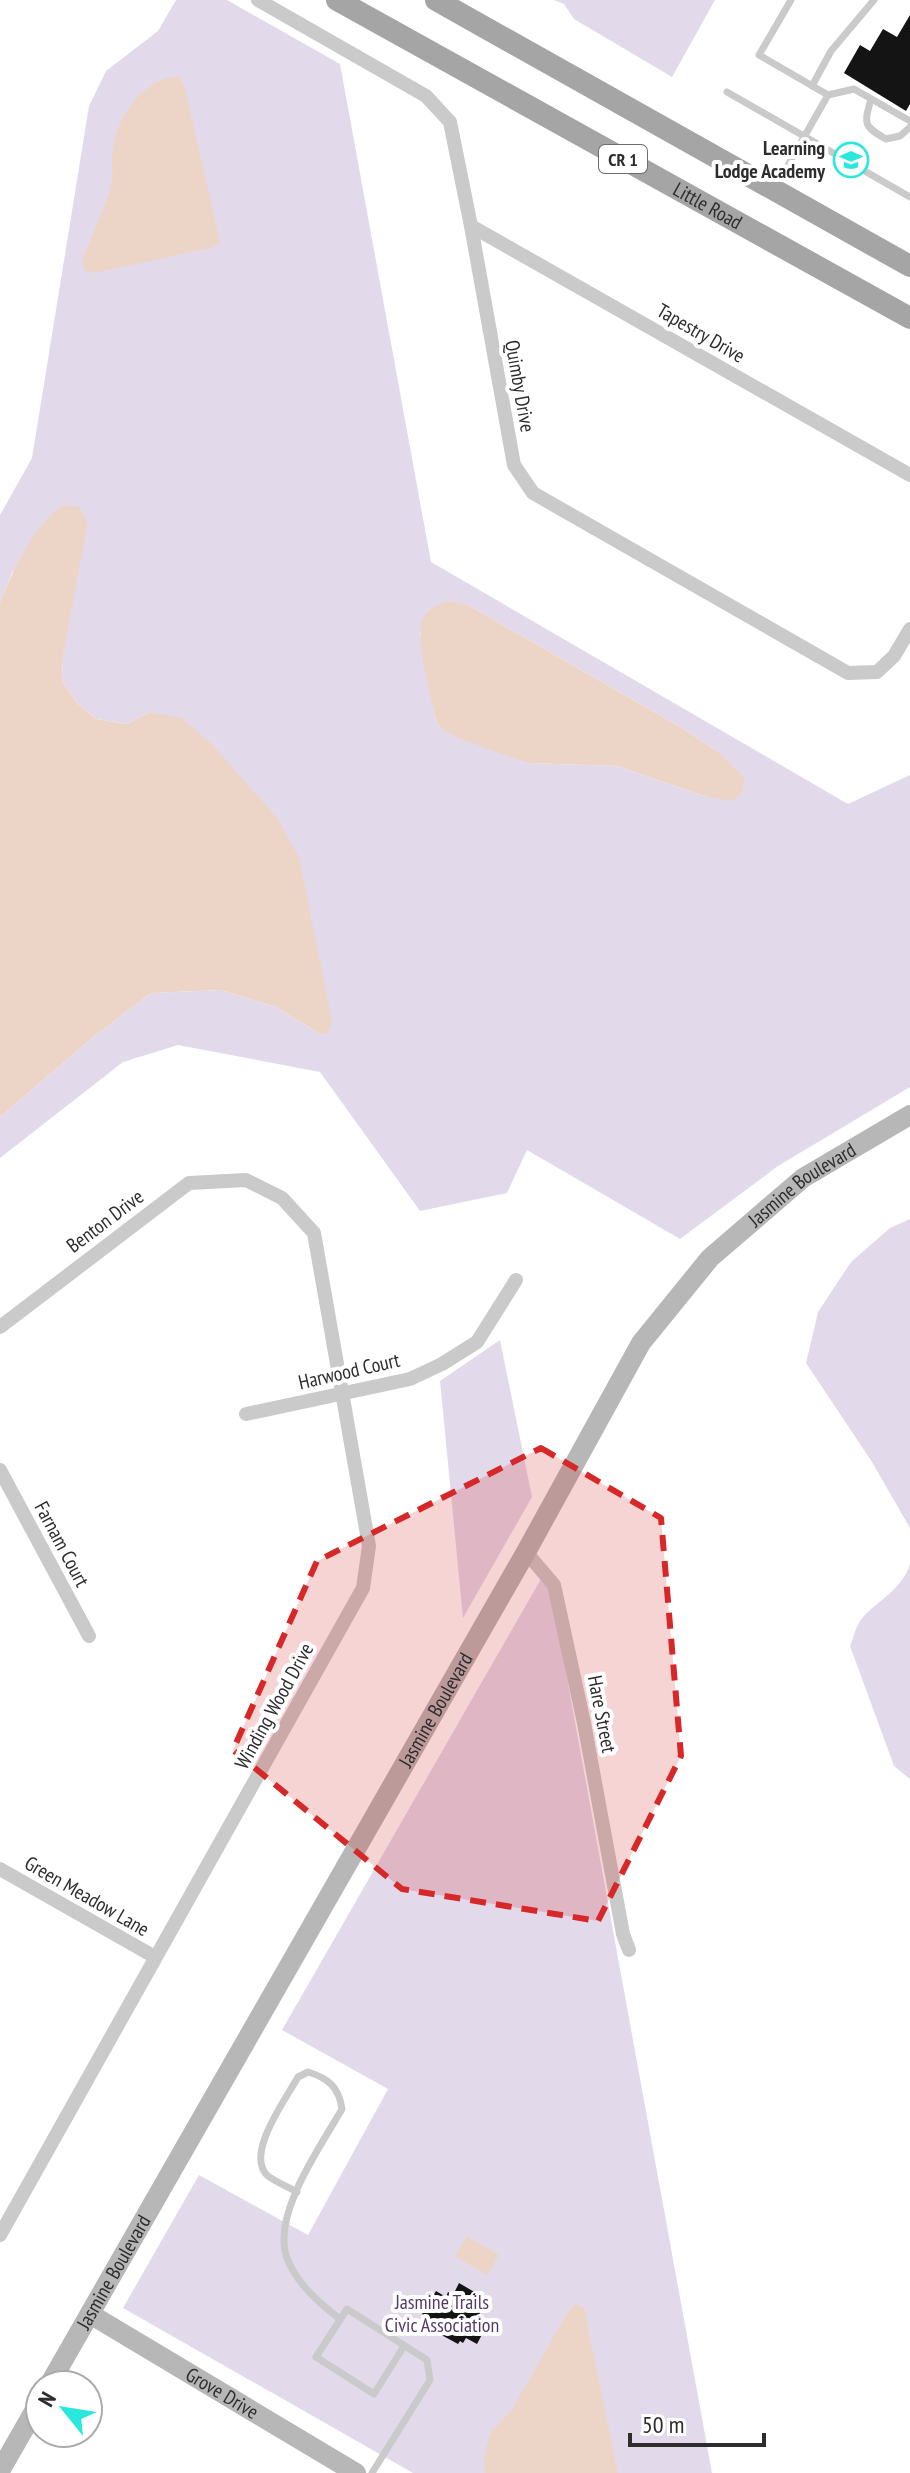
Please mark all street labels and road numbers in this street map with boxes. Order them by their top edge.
road number: CR 1 [599,145,647,173]
street label: Little Road [669,176,747,235]
street label: Tapestry Drive [652,297,750,369]
street label: Quimby Drive [499,338,541,434]
street label: Jasmine Boulevard [742,1137,861,1233]
street label: Benton Drive [61,1184,149,1258]
street label: Harwood Court [296,1347,403,1395]
street label: Farnam Court [29,1497,96,1592]
street label: Winding Wood Drive [229,1638,319,1774]
street label: Jasmine Boulevard [392,1648,479,1773]
street label: Hare Street [582,1673,622,1755]
street label: Green Meadow Lane [20,1850,154,1942]
street label: Jasmine Boulevard [70,2210,157,2335]
street label: Grove Drive [181,2361,263,2425]

